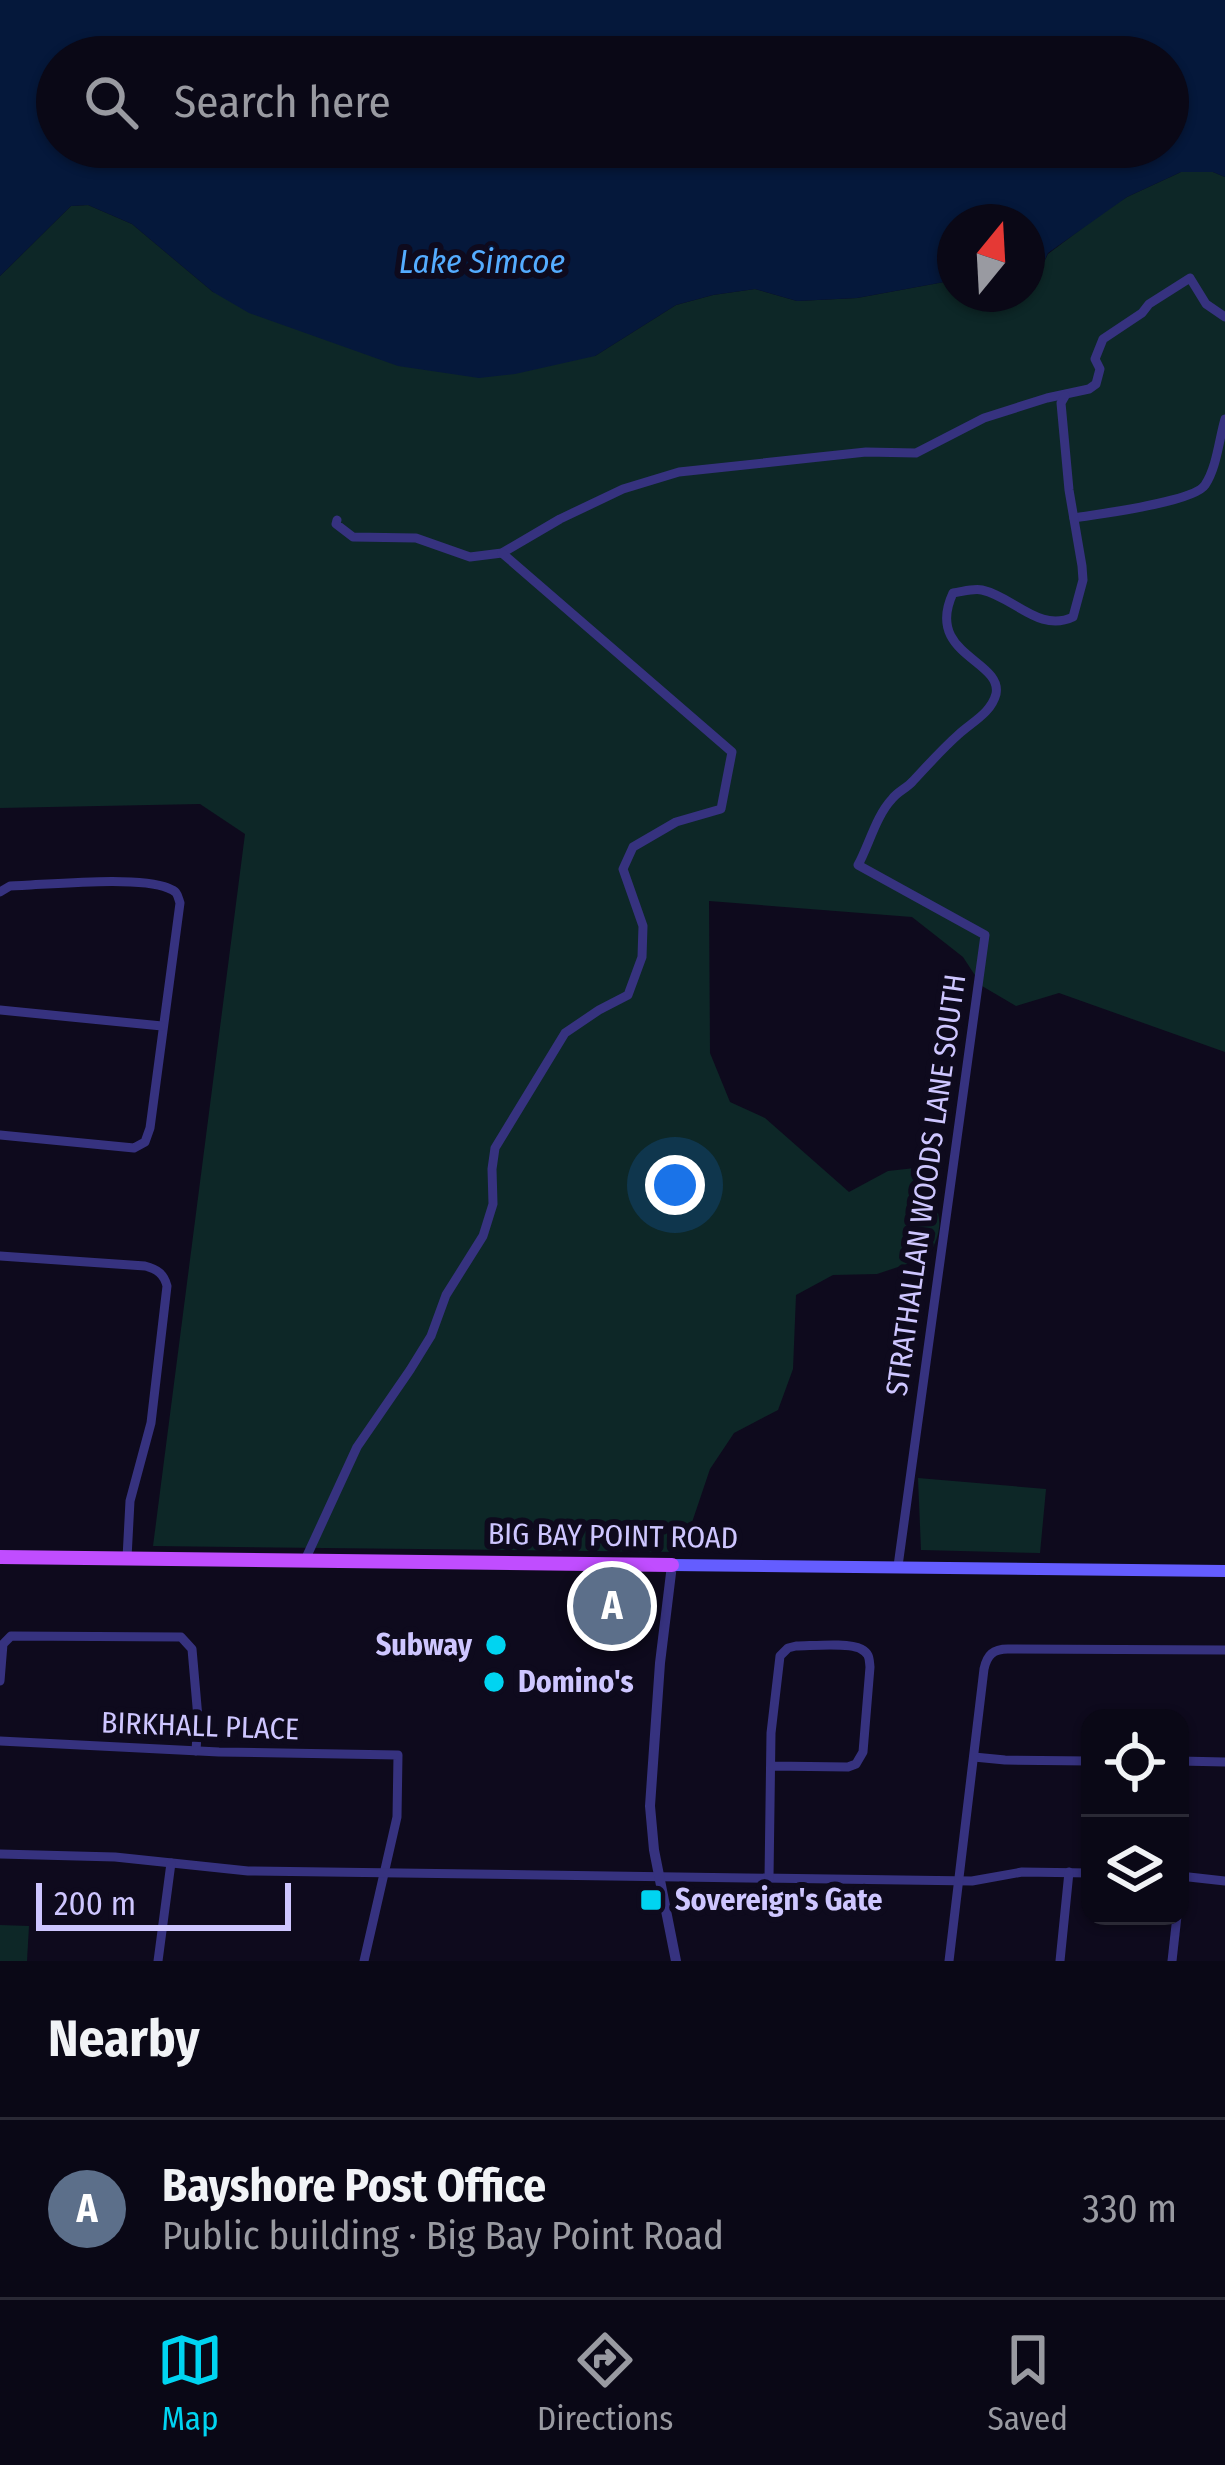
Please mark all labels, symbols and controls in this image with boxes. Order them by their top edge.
search box [36,36,1189,168]
icon: search [78,69,144,135]
text: Search here [174,75,391,129]
north arrow [937,204,1045,312]
water label: Lake Simcoe [399,242,565,282]
street label: STRATHALLAN WOODS LANE SOUTH [879,972,973,1398]
your location [645,1155,705,1215]
street label: BIG BAY POINT ROAD [487,1516,739,1556]
pin: A [573,1561,651,1651]
place label: Subway [376,1627,473,1663]
marker: Subway [483,1632,509,1658]
place label: Domino's [518,1664,634,1700]
marker: Domino's [481,1669,507,1695]
street label: BIRKHALL PLACE [101,1705,299,1747]
map controls [1081,1709,1189,1925]
button: locate [1081,1709,1189,1817]
button: layers [1081,1817,1189,1925]
scale bar [36,1877,291,1930]
place label: Sovereign's Gate [675,1882,883,1918]
text: 200 m [54,1884,136,1924]
marker: Sovereign's Gate [638,1887,664,1913]
text: Nearby [48,2008,200,2070]
text: Bayshore Post Office [162,2159,546,2213]
text: A [76,2186,98,2232]
text: 330 m [1082,2186,1177,2232]
text: Public building · Big Bay Point Road [162,2213,724,2259]
tab: Map [157,2327,223,2439]
tab: Directions [537,2327,673,2439]
tab: Saved [987,2327,1068,2439]

